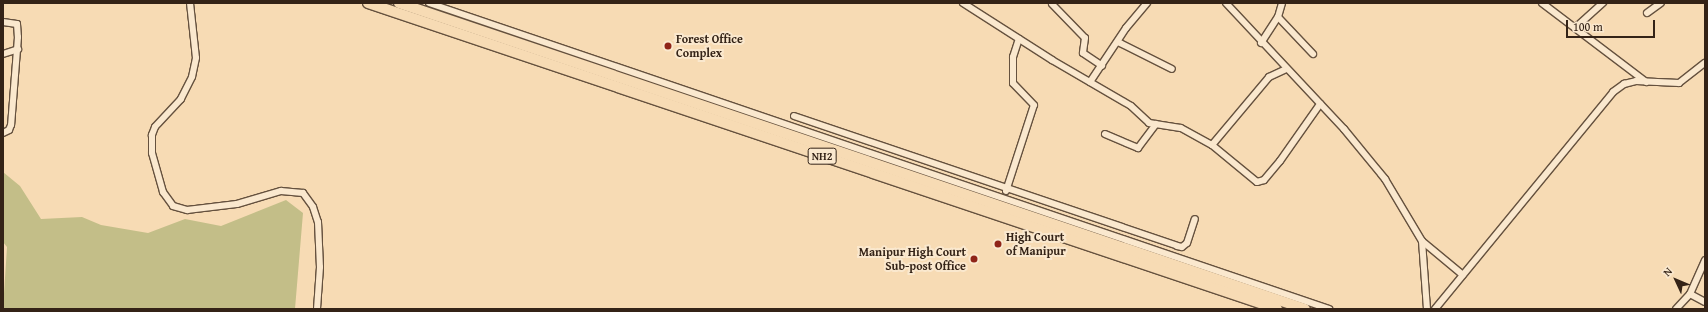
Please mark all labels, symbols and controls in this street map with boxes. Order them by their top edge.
scale bar [1568,12,1657,38]
text: 100 m [1573,18,1603,35]
place label: Forest Office Complex [676,32,743,60]
marker: Forest Office Complex [663,41,673,51]
road number: NH2 [807,147,837,165]
place label: High Court of Manipur [1006,230,1066,258]
marker: High Court of Manipur [993,239,1003,249]
place label: Manipur High Court Sub-post Office [859,245,966,273]
marker: Manipur High Court Sub-post Office [969,254,979,264]
north arrow [1656,260,1696,300]
text: N [1659,263,1676,280]

